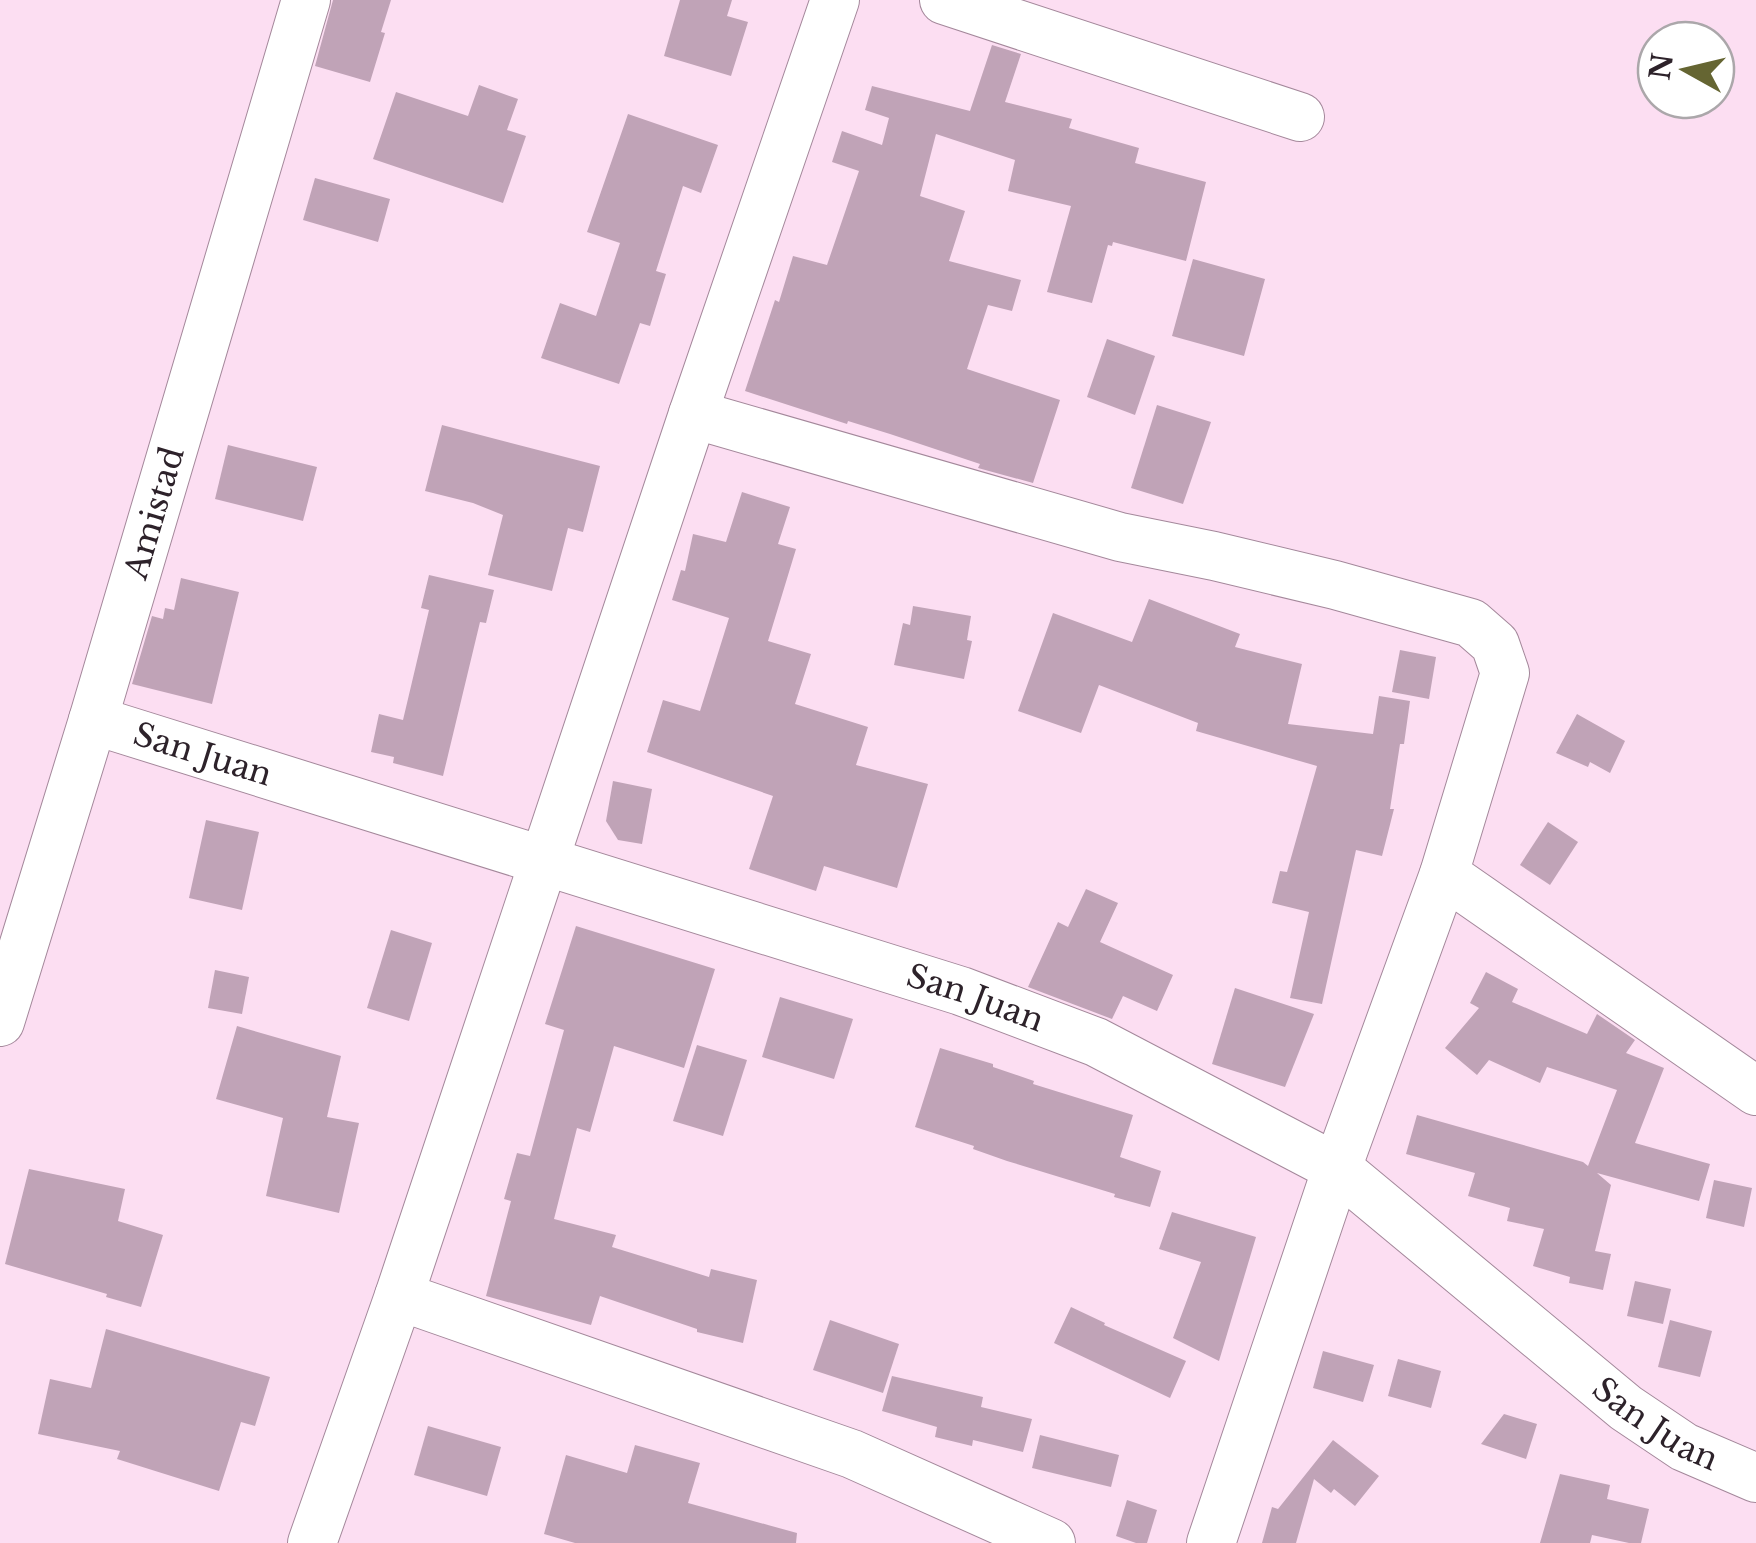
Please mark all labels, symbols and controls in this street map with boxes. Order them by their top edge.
north arrow [1636,20,1736,120]
text: N [1643,51,1681,82]
street label: Amistad [116,442,193,585]
street label: San Juan [129,714,277,795]
street label: San Juan [902,955,1050,1040]
street label: San Juan [1584,1369,1724,1479]

